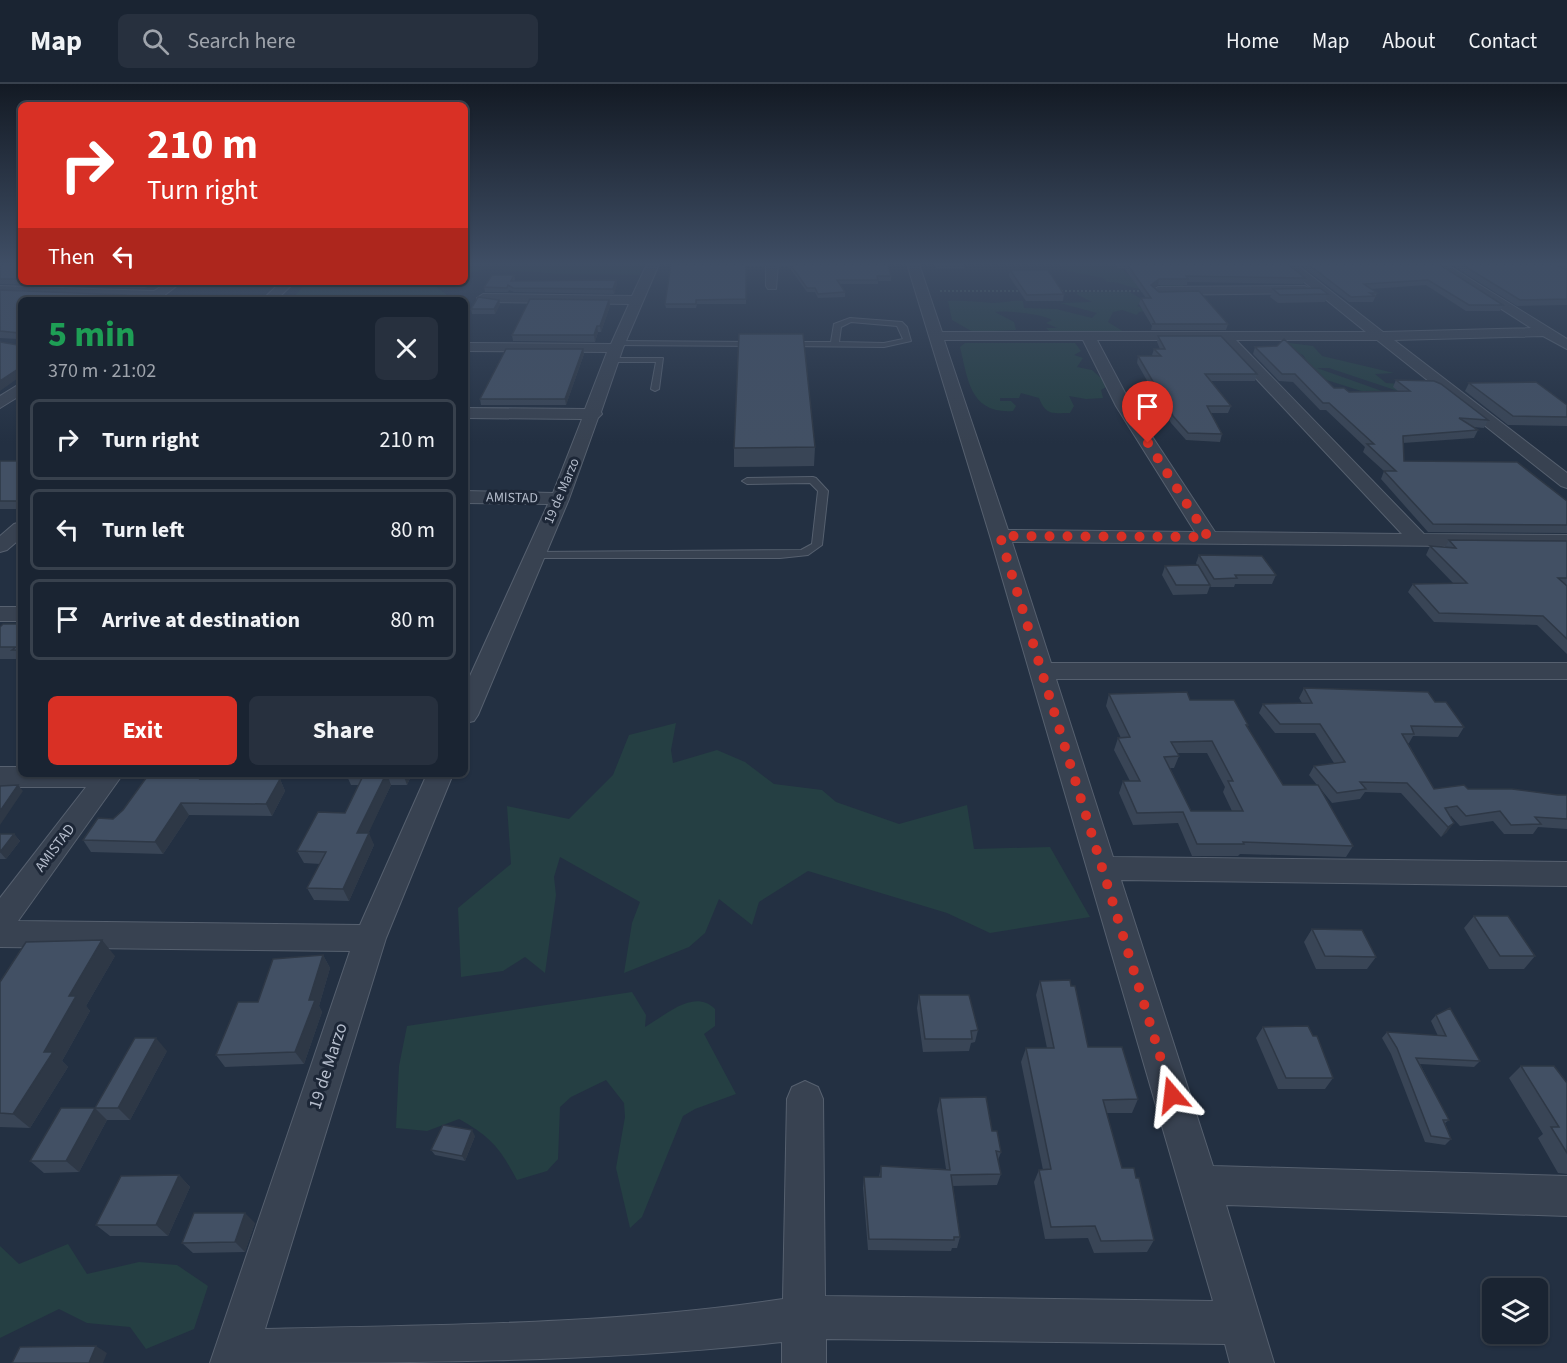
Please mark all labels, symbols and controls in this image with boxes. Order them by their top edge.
search box [118,14,538,68]
text: Map [30,21,82,61]
icon: search [139,25,172,58]
text: Search here [187,25,296,57]
text: Home [1226,26,1279,56]
text: Map [1312,26,1350,56]
text: About [1383,26,1435,56]
text: Contact [1468,26,1537,56]
text: 210 m [147,115,258,175]
icon: right [48,126,126,204]
text: Turn right [147,171,258,210]
icon: left [107,240,140,273]
text: Then [48,241,95,273]
text: 5 min [48,309,136,360]
button: close [375,317,438,380]
text: 370 m · 21:02 [48,357,156,385]
pin [1122,381,1173,443]
icon: arrive [1131,390,1164,423]
icon: right [51,423,84,456]
text: Turn right [102,424,199,456]
text: 210 m [380,424,435,456]
street label: 19 de Marzo [539,455,585,527]
street label: AMISTAD [486,488,538,508]
icon: left [51,513,84,546]
text: Turn left [102,514,184,546]
text: 80 m [390,514,435,546]
icon: arrive [51,603,84,636]
text: Arrive at destination [102,604,300,636]
text: 80 m [390,604,435,636]
button: Exit [48,696,237,765]
button: Share [249,696,438,765]
street label: AMISTAD [30,820,80,876]
street label: 19 de Marzo [302,1020,354,1112]
position arrow [1140,1063,1204,1127]
map controls [1482,1278,1548,1344]
button: layers [1482,1278,1548,1344]

